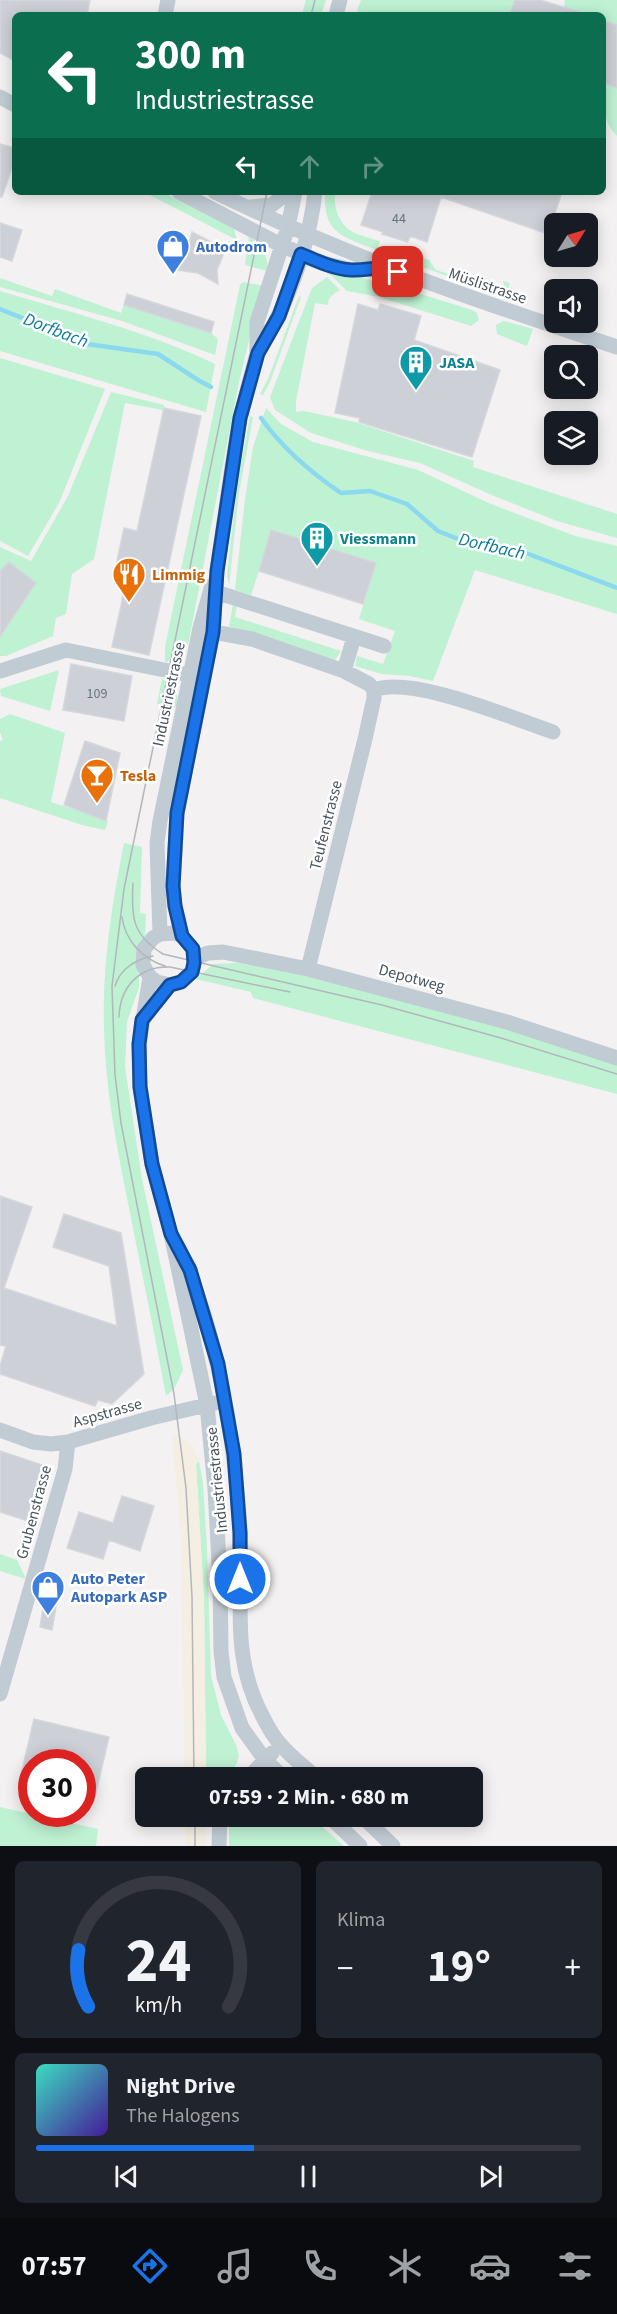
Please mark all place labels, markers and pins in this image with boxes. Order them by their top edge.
shop icon: Autodrom [155,228,191,275]
place label: Autodrom [195,236,267,258]
pin [372,246,423,297]
building icon: JASA [398,344,434,391]
place label: JASA [439,352,475,374]
building icon: Viessmann [299,520,335,567]
place label: Viessmann [339,528,416,550]
restaurant icon: Limmig [111,556,147,603]
place label: Limmig [152,564,206,586]
bar icon: Tesla [79,757,115,804]
place label: Tesla [120,765,156,787]
place label: Auto Peter Autopark ASP [70,1568,167,1608]
shop icon: Auto Peter Autopark ASP [30,1569,66,1616]

